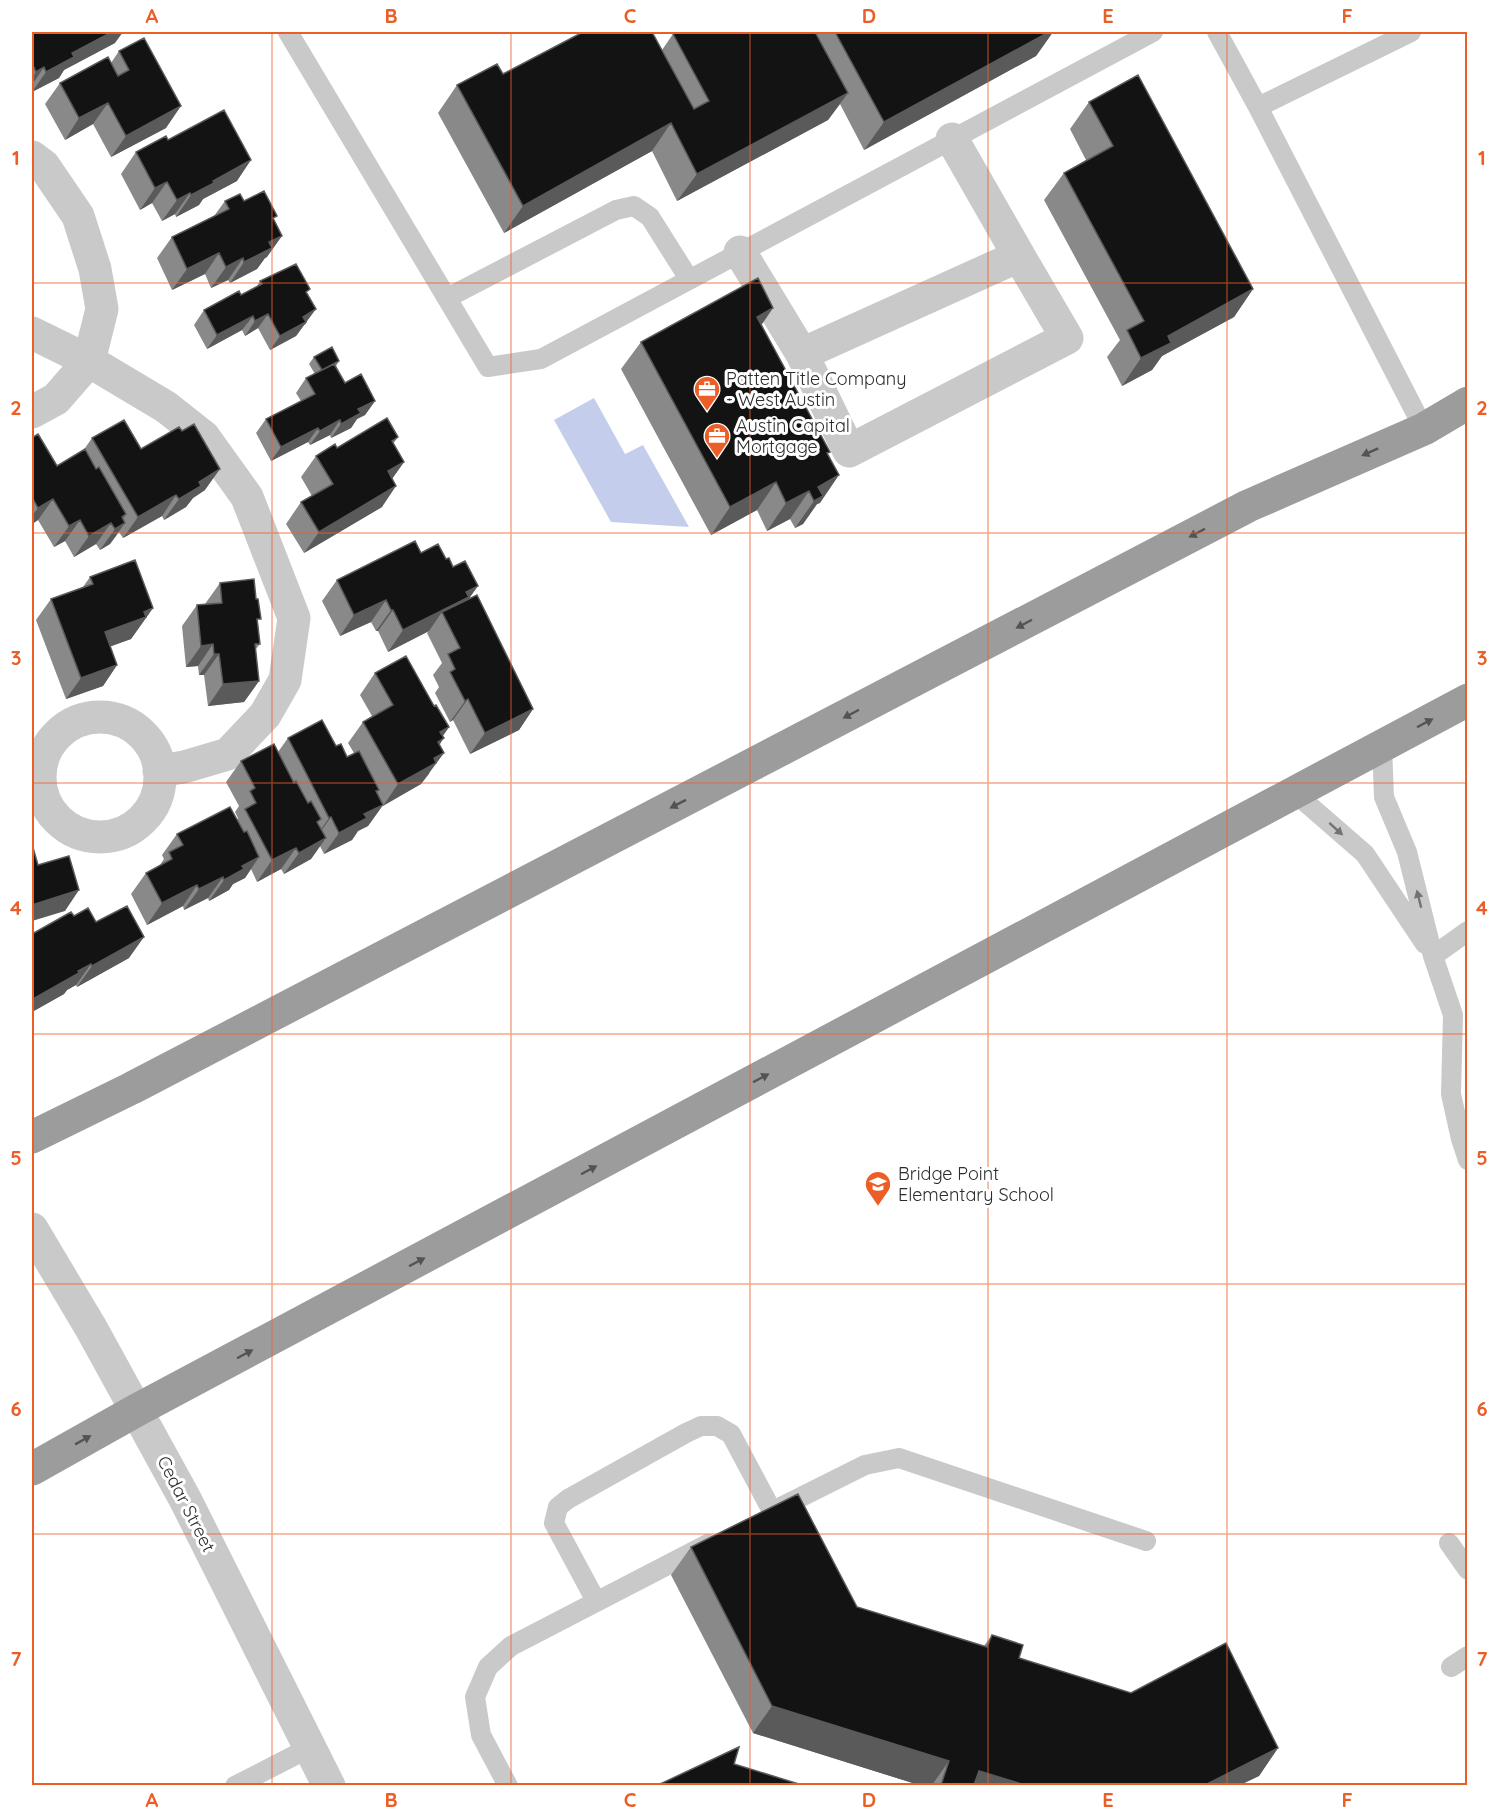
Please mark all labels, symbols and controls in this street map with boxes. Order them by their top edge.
text: A [146,3,159,28]
text: B [384,3,398,28]
text: C [624,3,637,28]
text: D [862,3,876,28]
text: E [1102,3,1114,28]
text: F [1341,3,1353,28]
text: 1 [12,145,20,170]
text: 1 [1478,145,1486,170]
place label: Patten Title Company - West Austin [726,367,906,411]
office icon: Patten Title Company - West Austin [692,374,722,412]
text: 2 [10,395,22,420]
text: 2 [1476,395,1488,420]
place label: Austin Capital Mortgage [736,414,850,458]
office icon: Austin Capital Mortgage [702,421,732,459]
one-way arrow [1362,448,1379,457]
one-way arrow [1188,528,1205,538]
one-way arrow [1015,618,1033,628]
text: 3 [11,645,21,670]
text: 3 [1477,645,1487,670]
one-way arrow [843,709,860,719]
one-way arrow [1417,718,1434,728]
one-way arrow [670,799,687,809]
one-way arrow [1328,822,1343,835]
one-way arrow [1413,890,1423,908]
text: 4 [10,895,22,920]
text: 4 [1476,895,1488,920]
one-way arrow [752,1073,769,1083]
text: 5 [10,1145,22,1170]
text: 5 [1476,1145,1488,1170]
place label: Bridge Point Elementary School [898,1162,1054,1206]
one-way arrow [581,1165,598,1175]
school or university icon: Bridge Point Elementary School [863,1169,893,1207]
one-way arrow [409,1257,426,1267]
one-way arrow [237,1349,254,1359]
text: 6 [10,1396,22,1421]
text: 6 [1476,1396,1488,1421]
one-way arrow [74,1435,91,1445]
street label: Cedar Street [152,1452,220,1556]
text: 7 [11,1646,22,1671]
text: 7 [1477,1646,1488,1671]
text: A [146,1787,159,1812]
text: B [384,1787,398,1812]
text: C [624,1787,637,1812]
text: D [862,1787,876,1812]
text: E [1102,1787,1114,1812]
text: F [1341,1787,1353,1812]

